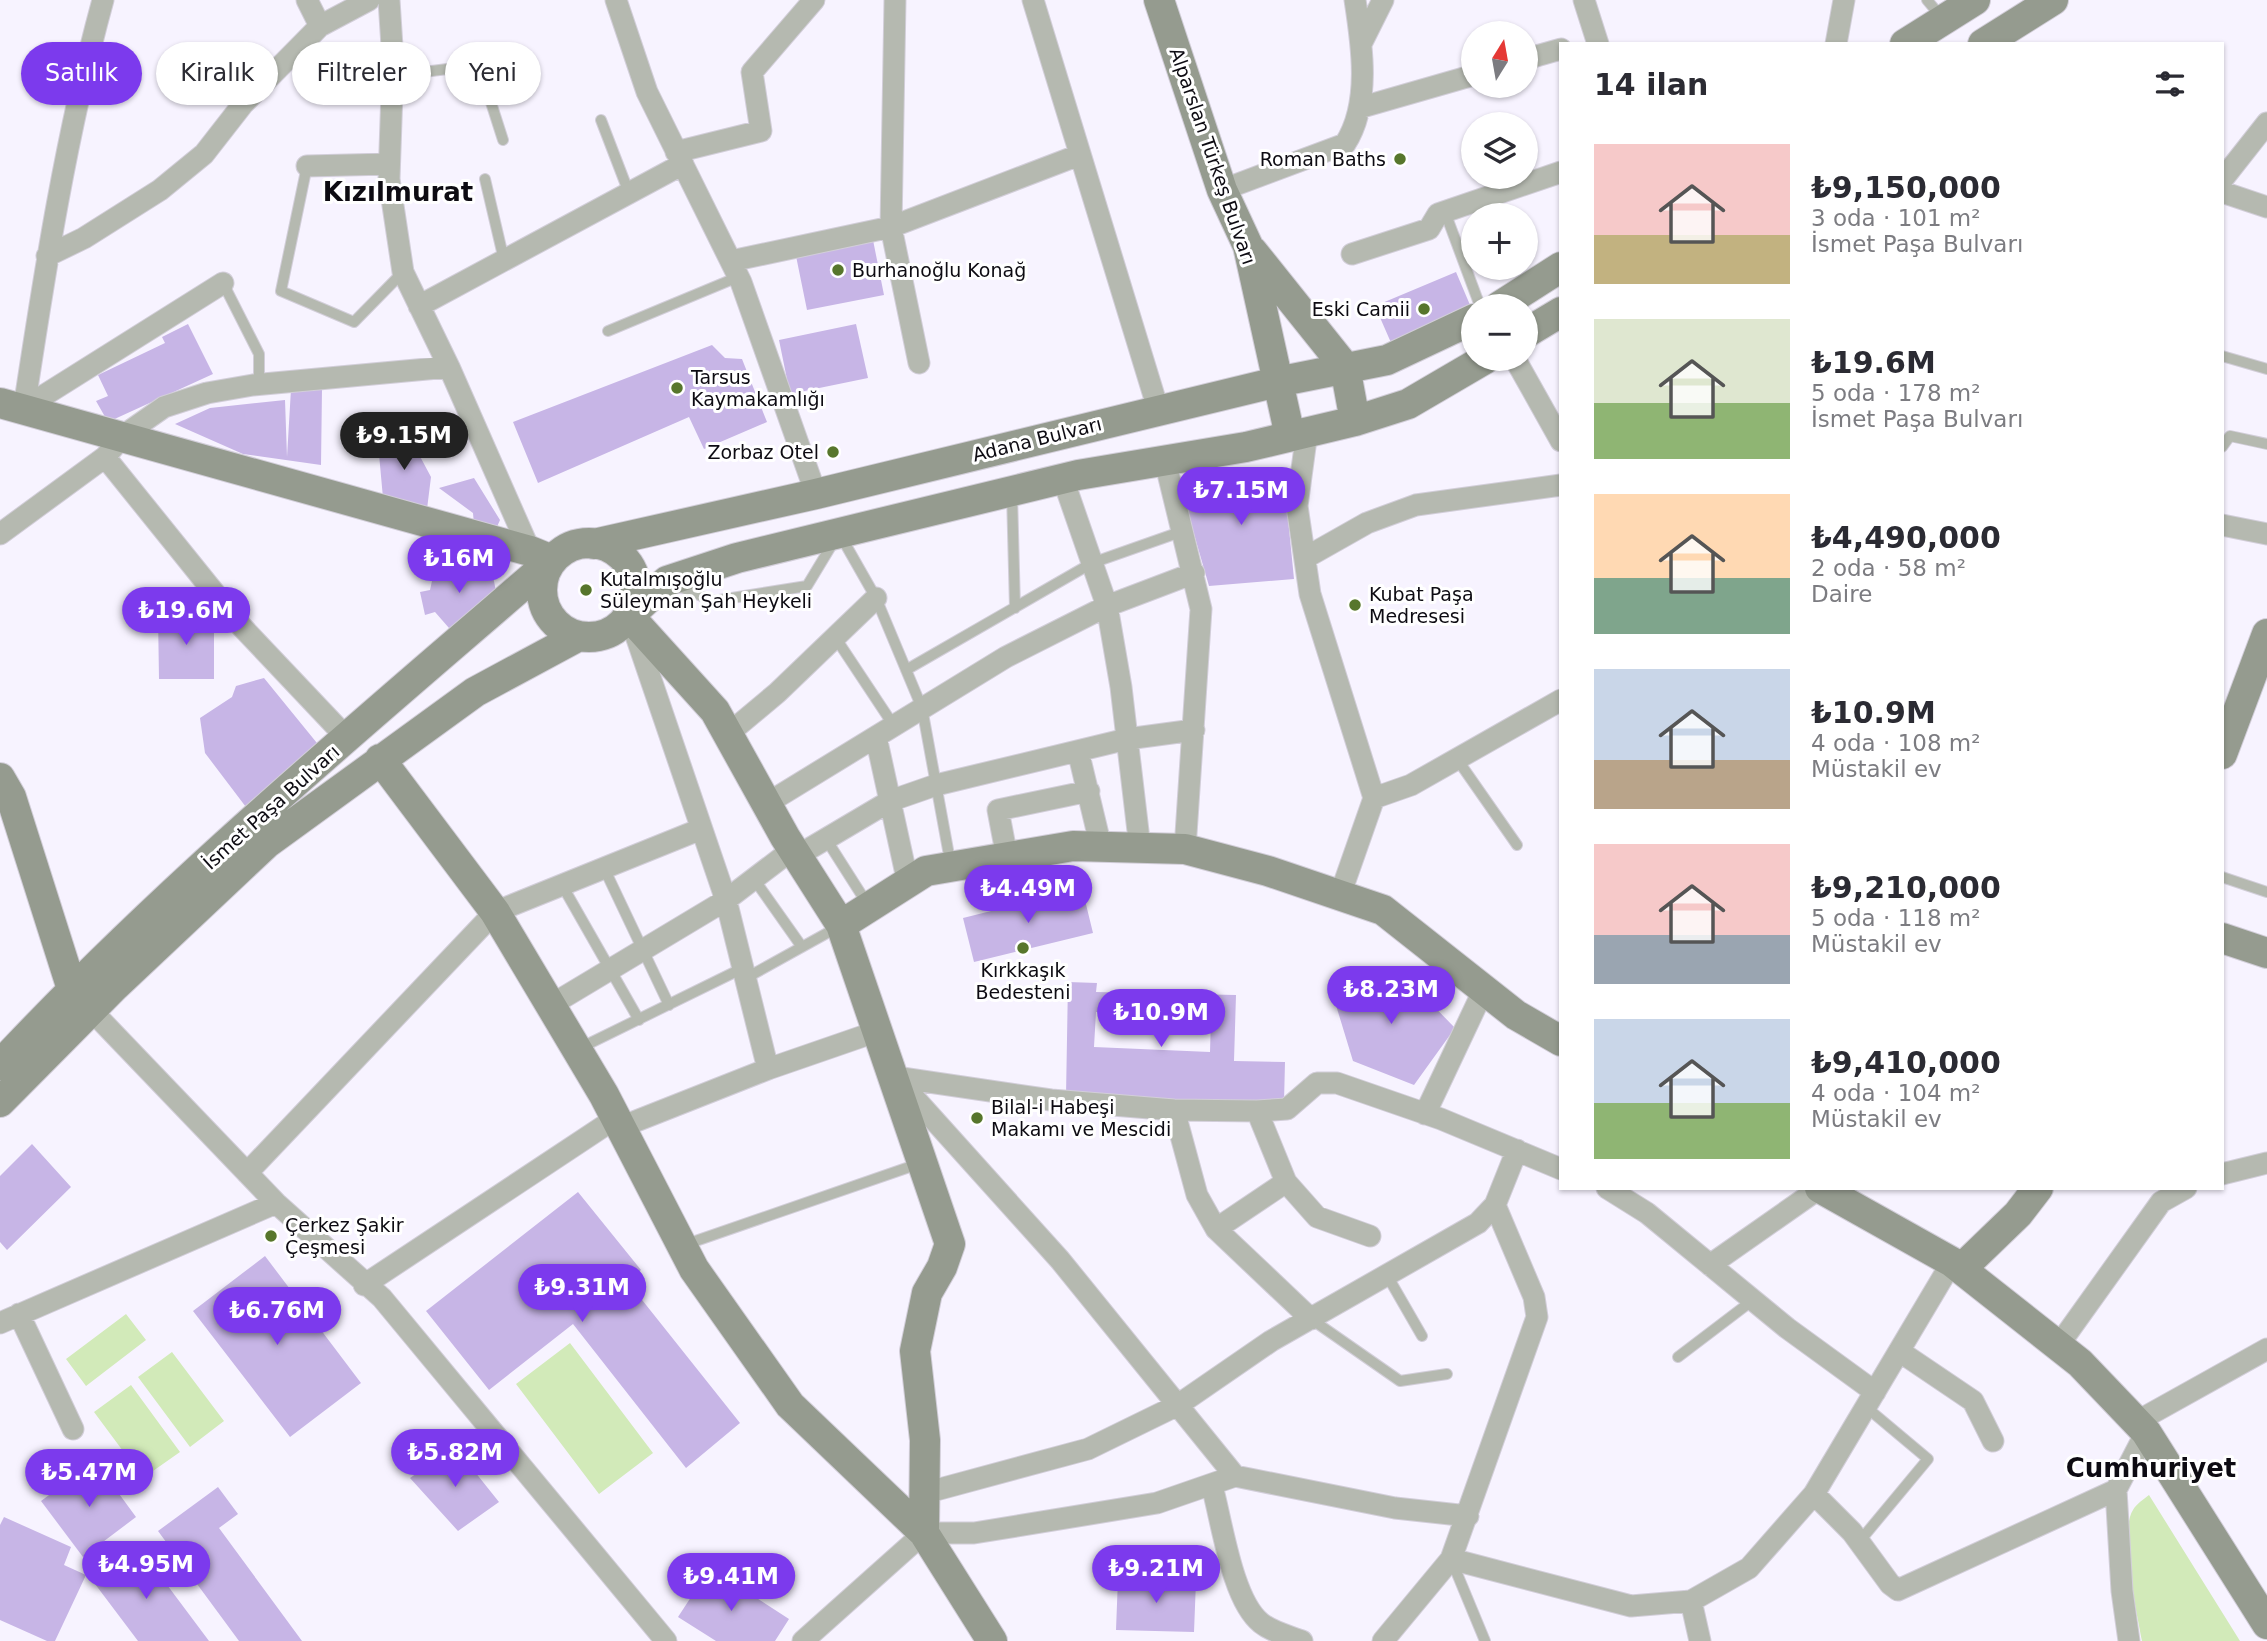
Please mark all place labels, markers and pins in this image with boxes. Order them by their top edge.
place label: Roman Baths [1260,148,1386,170]
marker: Roman Baths [1392,151,1408,167]
place label: Burhanoğlu Konağ [852,259,1026,281]
marker: Burhanoğlu Konağ [830,262,846,278]
place label: Eski Camii [1312,298,1410,320]
marker: Eski Camii [1416,301,1432,317]
place label: Tarsus Kaymakamlığı [690,366,825,410]
marker: Tarsus Kaymakamlığı [669,380,685,396]
pin: ₺9.15M [347,412,461,472]
place label: Zorbaz Otel [707,441,819,463]
marker: Zorbaz Otel [825,444,841,460]
pin: ₺7.15M [1184,468,1298,527]
pin: ₺16M [418,536,500,595]
place label: Kutalmışoğlu Süleyman Şah Heykeli [600,568,812,612]
marker: Kutalmışoğlu Süleyman Şah Heykeli [578,582,594,598]
place label: Kubat Paşa Medresesi [1369,583,1474,627]
pin: ₺19.6M [129,588,243,647]
marker: Kubat Paşa Medresesi [1347,597,1363,613]
pin: ₺4.49M [971,866,1085,925]
marker: Kırkkaşık Bedesteni [1015,940,1031,956]
place label: Kırkkaşık Bedesteni [976,959,1070,1003]
pin: ₺8.23M [1334,967,1448,1026]
pin: ₺10.9M [1104,990,1218,1049]
place label: Bilal-i Habeşi Makamı ve Mescidi [991,1096,1171,1140]
marker: Bilal-i Habeşi Makamı ve Mescidi [969,1110,985,1126]
place label: Çerkez Şakir Çeşmesi [285,1214,404,1258]
marker: Çerkez Şakir Çeşmesi [263,1228,279,1244]
pin: ₺9.31M [525,1264,639,1324]
pin: ₺6.76M [220,1288,334,1347]
pin: ₺5.82M [398,1430,512,1489]
pin: ₺5.47M [32,1450,146,1509]
pin: ₺4.95M [89,1542,203,1601]
pin: ₺9.21M [1099,1546,1213,1605]
pin: ₺9.41M [674,1554,788,1613]

